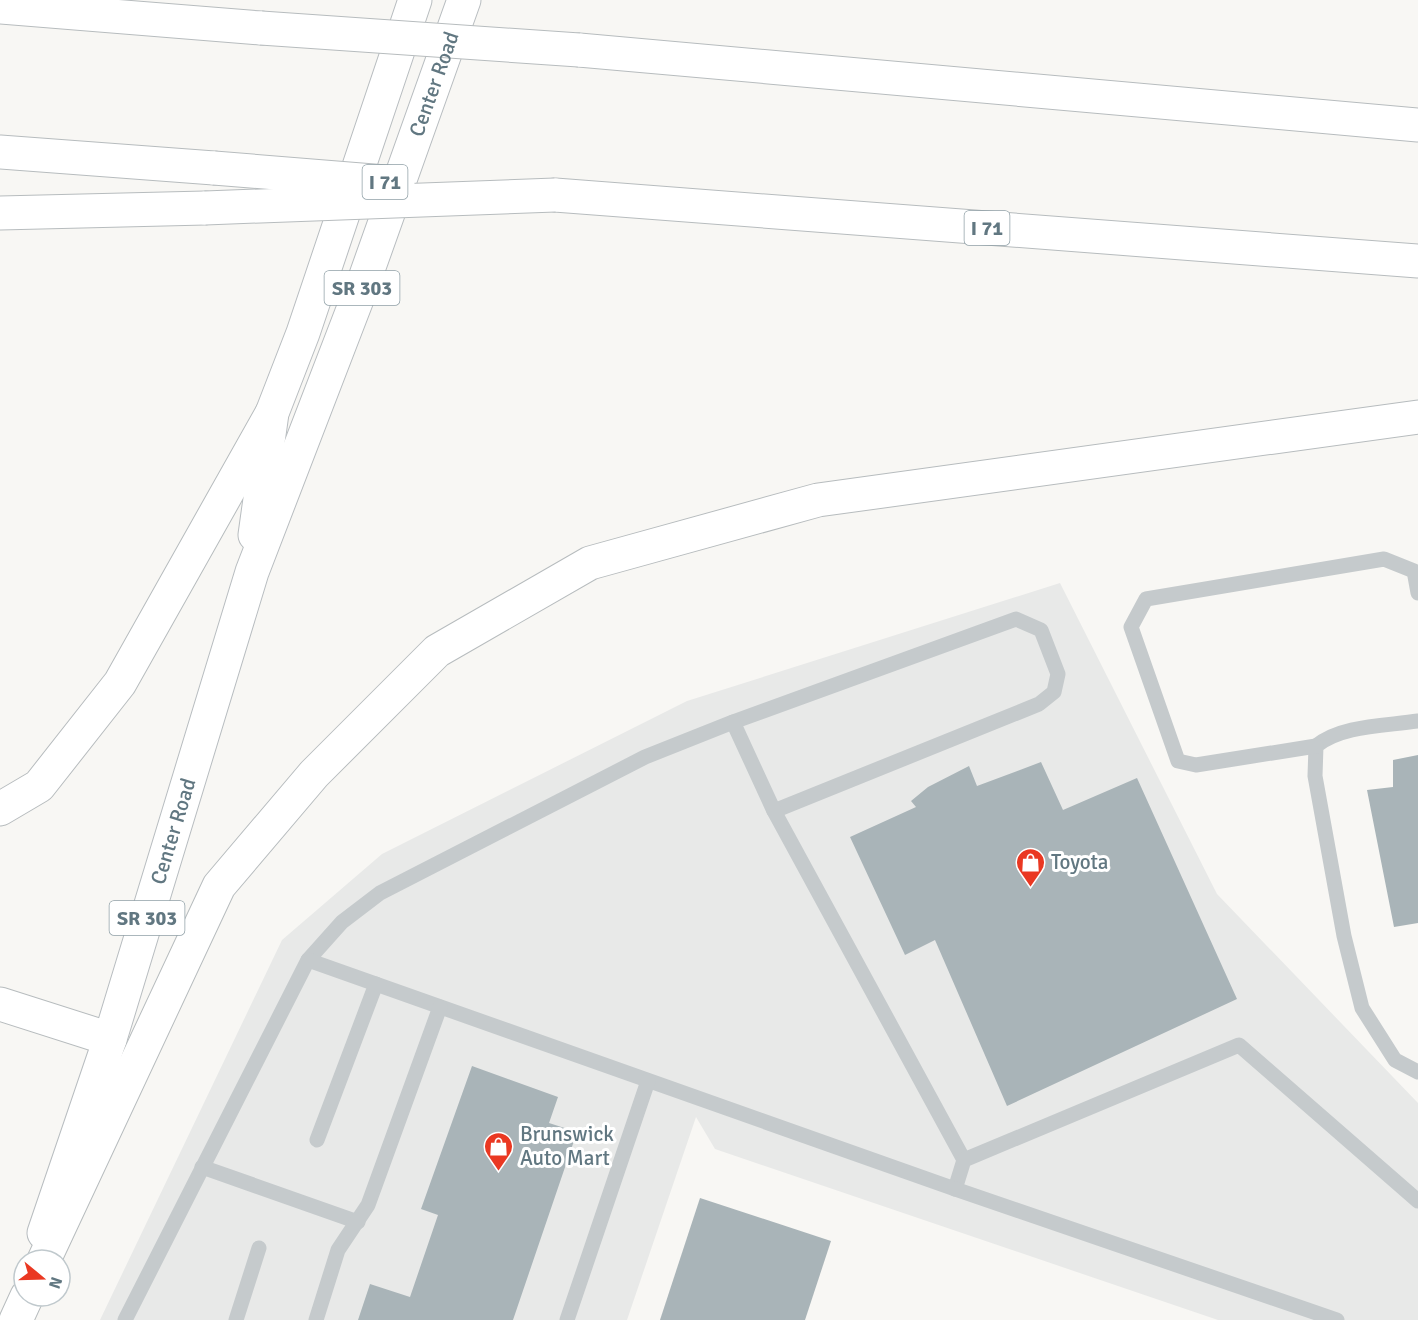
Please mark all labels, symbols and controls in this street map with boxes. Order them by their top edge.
street label: Center Road [404,28,465,140]
road number: I 71 [362,165,408,199]
road number: I 71 [964,211,1010,245]
road number: SR 303 [324,271,400,305]
street label: Center Road [145,775,202,887]
shop icon: Toyota [1014,846,1046,888]
place label: Toyota [1051,849,1108,875]
road number: SR 303 [110,901,184,935]
place label: Brunswick Auto Mart [520,1121,614,1171]
shop icon: Brunswick Auto Mart [483,1130,515,1172]
north arrow [12,1248,72,1308]
text: N [44,1274,67,1291]

